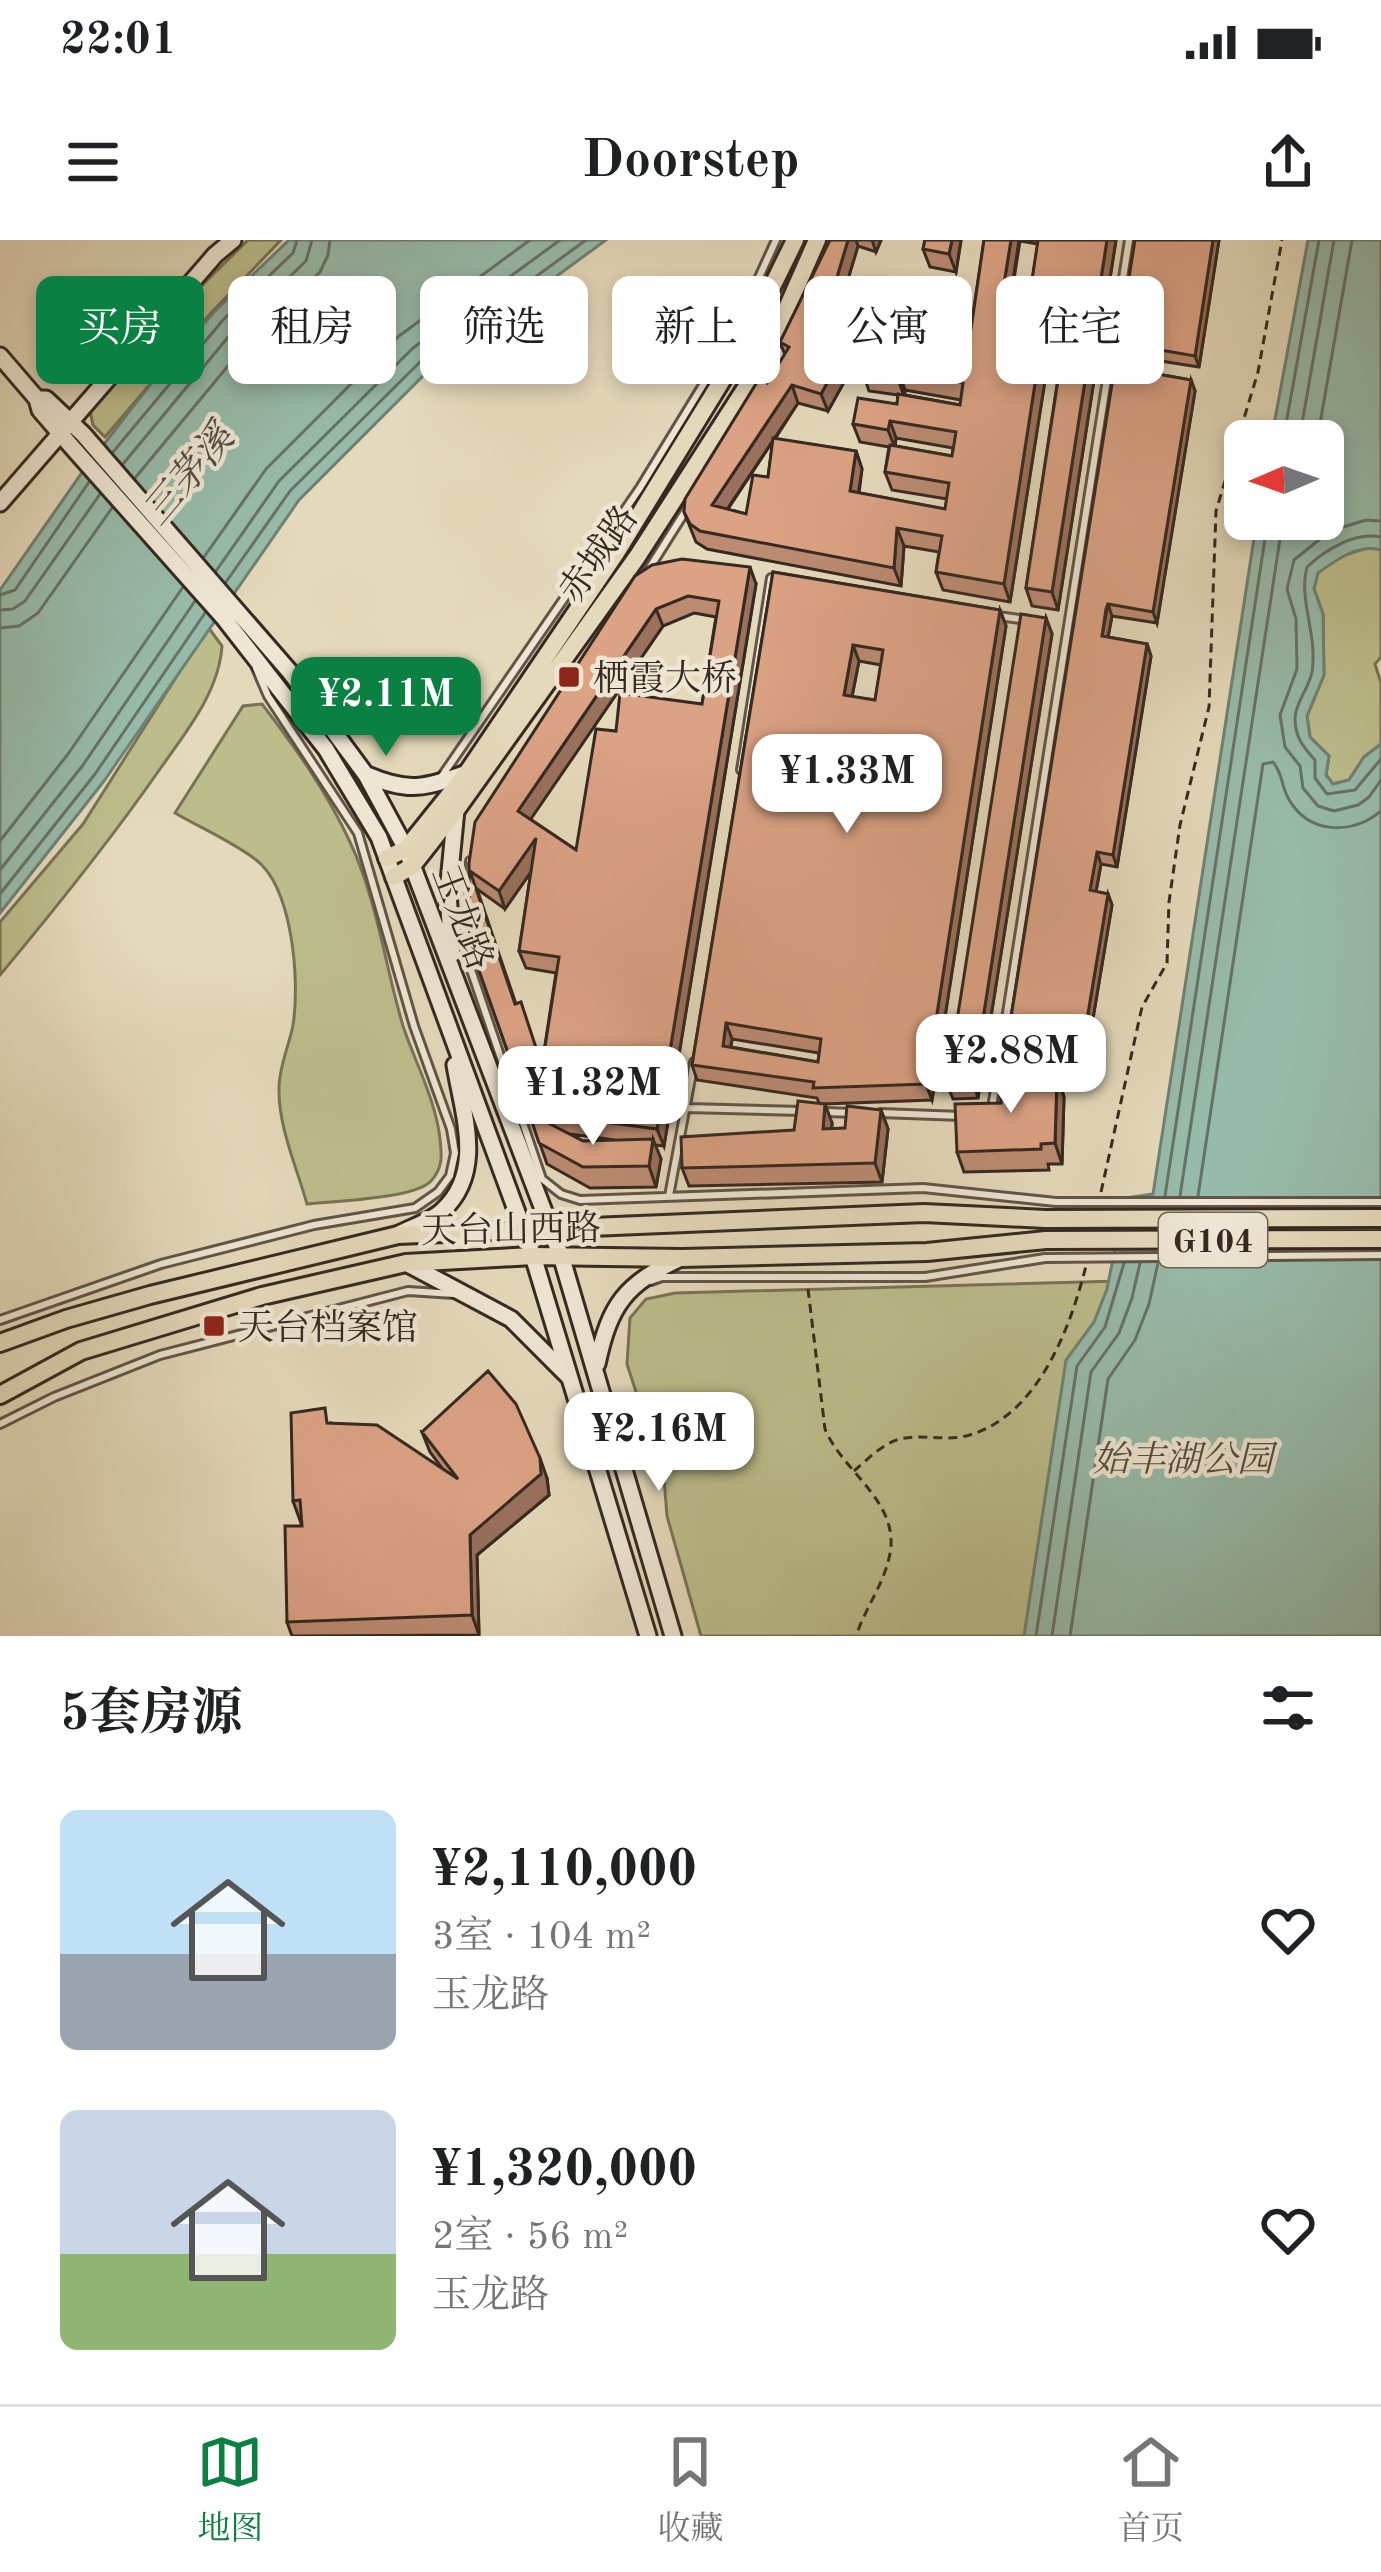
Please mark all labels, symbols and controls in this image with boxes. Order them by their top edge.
text: 22:01 [60,19,177,64]
icon: menu [60,129,126,195]
icon: share [1255,129,1321,195]
text: Doorstep [581,135,800,189]
chip: 买房 [36,276,204,384]
chip: 租房 [228,276,396,384]
chip: 筛选 [420,276,588,384]
chip: 新上 [612,276,780,384]
chip: 公寓 [804,276,972,384]
chip: 住宅 [996,276,1164,384]
water label: 三茅溪 [135,414,245,534]
north arrow [1224,420,1344,540]
map controls [1224,420,1344,540]
street label: 赤城路 [551,498,646,610]
pin: ¥2.11M [288,657,484,759]
place label: 栖霞大桥 [593,659,737,699]
marker: 栖霞大桥 [556,664,582,690]
text: ¥2.11M [318,676,454,715]
pin: ¥1.33M [749,734,945,836]
text: ¥1.33M [779,753,915,792]
street label: 玉龙路 [424,860,500,975]
pin: ¥2.88M [913,1014,1109,1116]
text: ¥2.88M [943,1033,1079,1072]
pin: ¥1.32M [495,1046,691,1148]
text: ¥1.32M [525,1065,661,1104]
street label: 天台山西路 [421,1208,601,1252]
road number: G104 [1159,1213,1267,1267]
place label: 天台档案馆 [238,1308,418,1348]
marker: 天台档案馆 [201,1313,227,1339]
pin: ¥2.16M [561,1392,757,1494]
text: ¥2.16M [591,1411,727,1450]
park label: 始丰湖公园 [1093,1440,1278,1480]
icon: filters [1255,1675,1321,1741]
text: 5套房源 [60,1690,243,1741]
text: ¥2,110,000 [432,1846,697,1897]
icon: home [156,1858,300,2002]
icon: heart [1255,1897,1321,1963]
text: 3室 · 104 m² [432,1918,651,1957]
text: 玉龙路 [432,1977,549,2016]
text: ¥1,320,000 [432,2146,697,2197]
icon: home [156,2158,300,2302]
icon: heart [1255,2197,1321,2263]
text: 2室 · 56 m² [432,2218,628,2257]
text: 玉龙路 [432,2277,549,2316]
tab: 地图 [197,2429,263,2551]
tab: 收藏 [657,2429,723,2551]
tab: 首页 [1118,2429,1184,2551]

